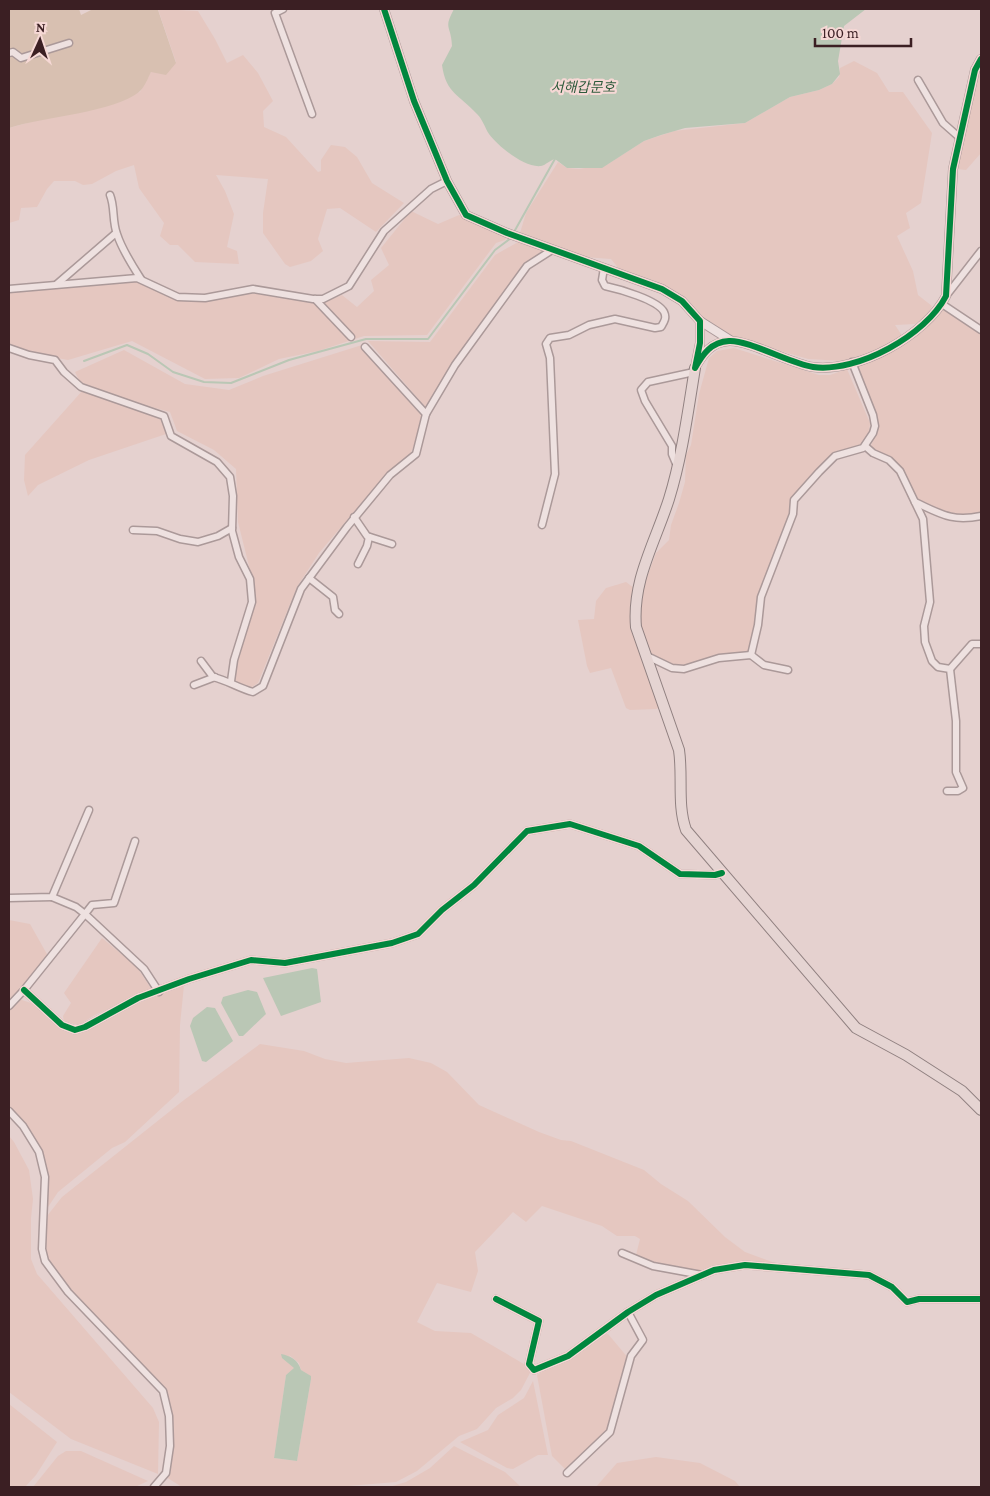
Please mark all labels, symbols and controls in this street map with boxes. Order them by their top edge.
north arrow [15,15,65,65]
scale bar [815,15,911,47]
text: N [35,19,46,35]
text: 100 m [822,25,859,41]
water label: 서해갑문호 [551,79,616,95]

